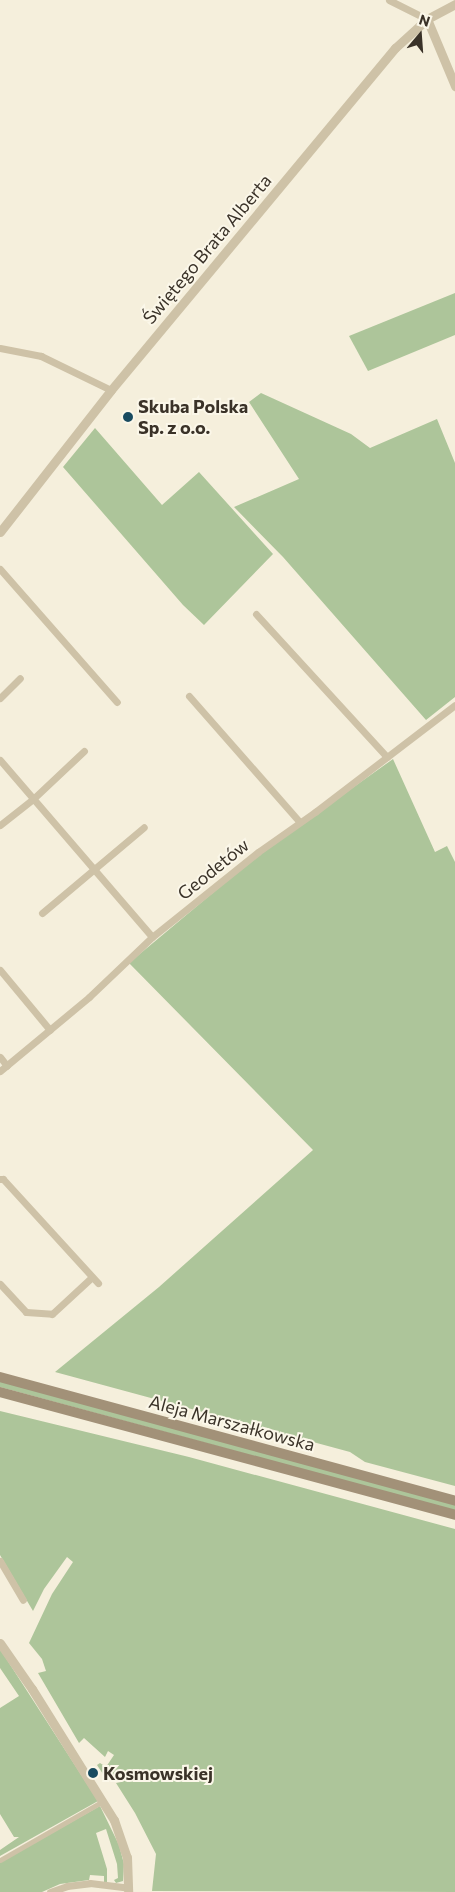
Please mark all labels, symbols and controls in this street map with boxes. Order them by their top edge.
north arrow [395,10,445,60]
text: N [417,11,432,30]
street label: Świętego Brata Alberta [138,170,276,328]
place label: Skuba Polska Sp. z o.o. [138,396,248,438]
marker: Skuba Polska Sp. z o.o. [122,411,134,423]
street label: Geodetów [173,834,253,904]
street label: Aleja Marszałkowska [147,1390,317,1456]
place label: Kosmowskiej [103,1762,213,1784]
marker: Kosmowskiej [87,1767,99,1779]

